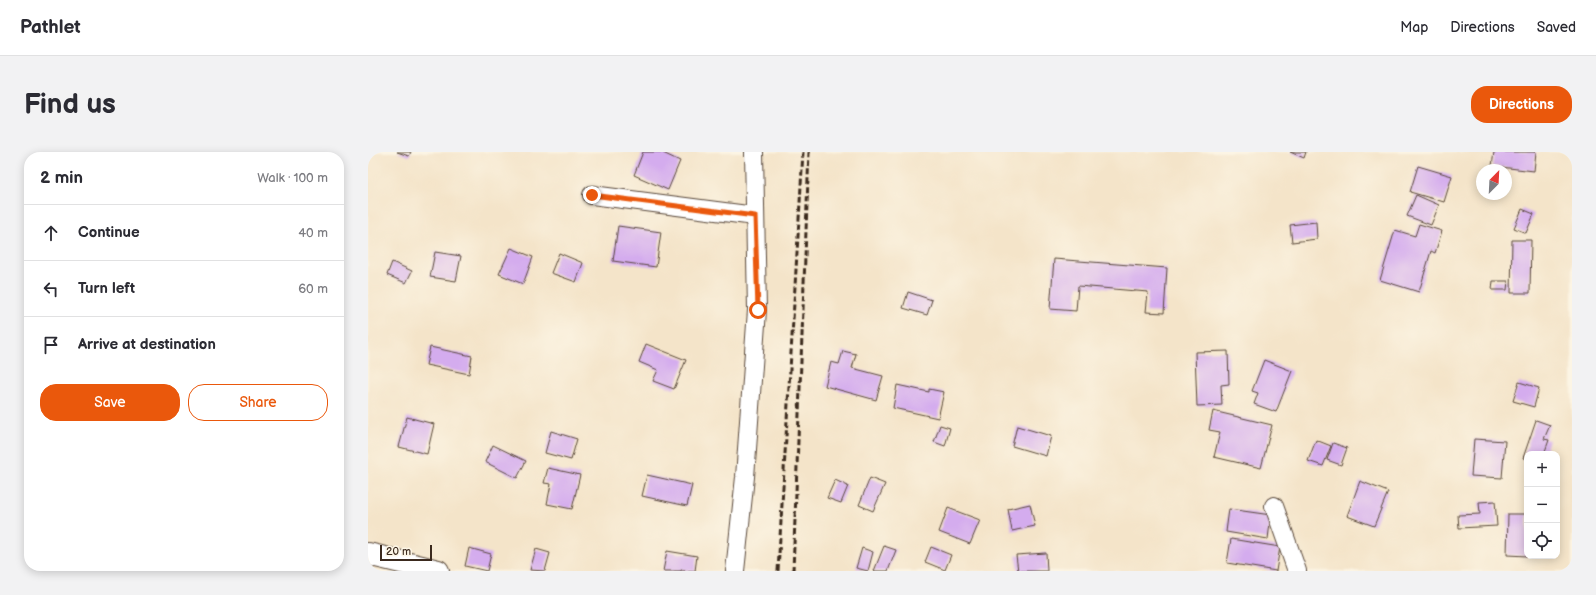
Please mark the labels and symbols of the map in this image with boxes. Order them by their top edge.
north arrow [1476,164,1512,200]
route end [583,186,601,204]
route start [749,301,767,319]
scale bar [380,543,432,562]

